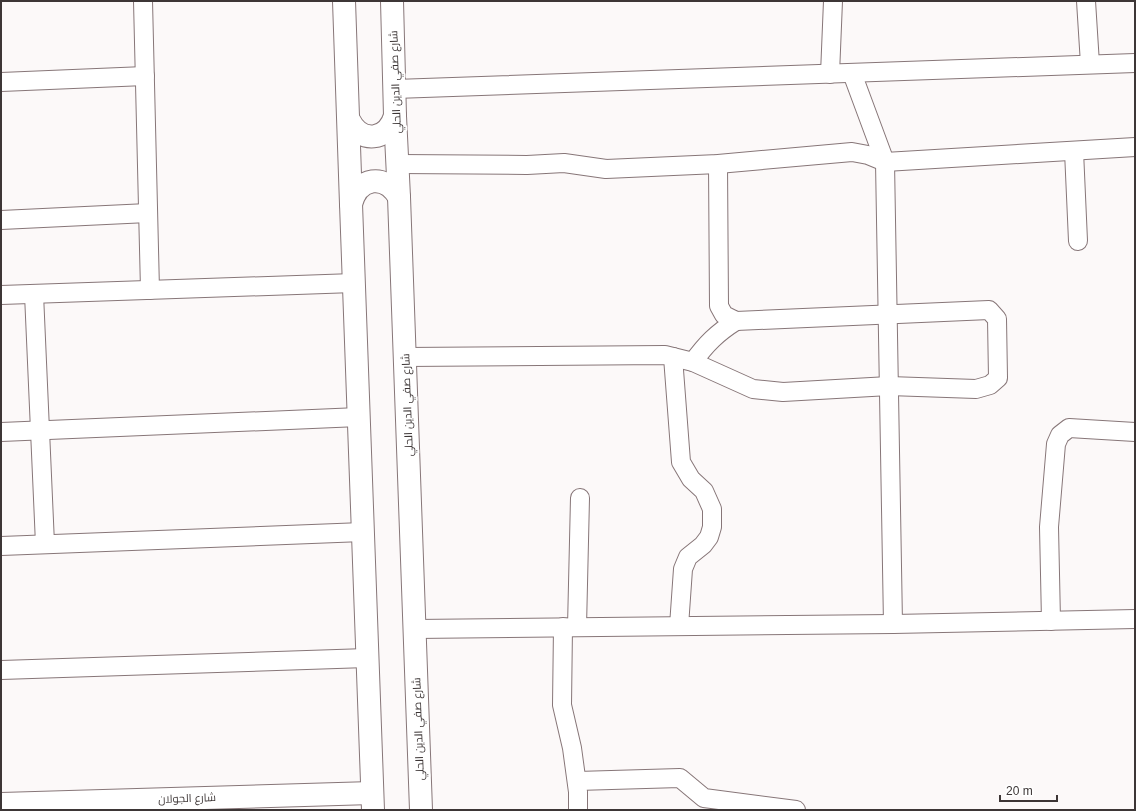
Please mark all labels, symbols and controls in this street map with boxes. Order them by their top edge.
street label: شارع صفي الدين الحلي [387,30,406,134]
street label: شارع صفي الدين الحلي [399,353,418,457]
street label: شارع صفي الدين الحلي [410,677,429,781]
scale bar [1000,777,1057,803]
text: 20 m [1006,784,1033,798]
street label: شارع الجولان [158,791,216,807]

